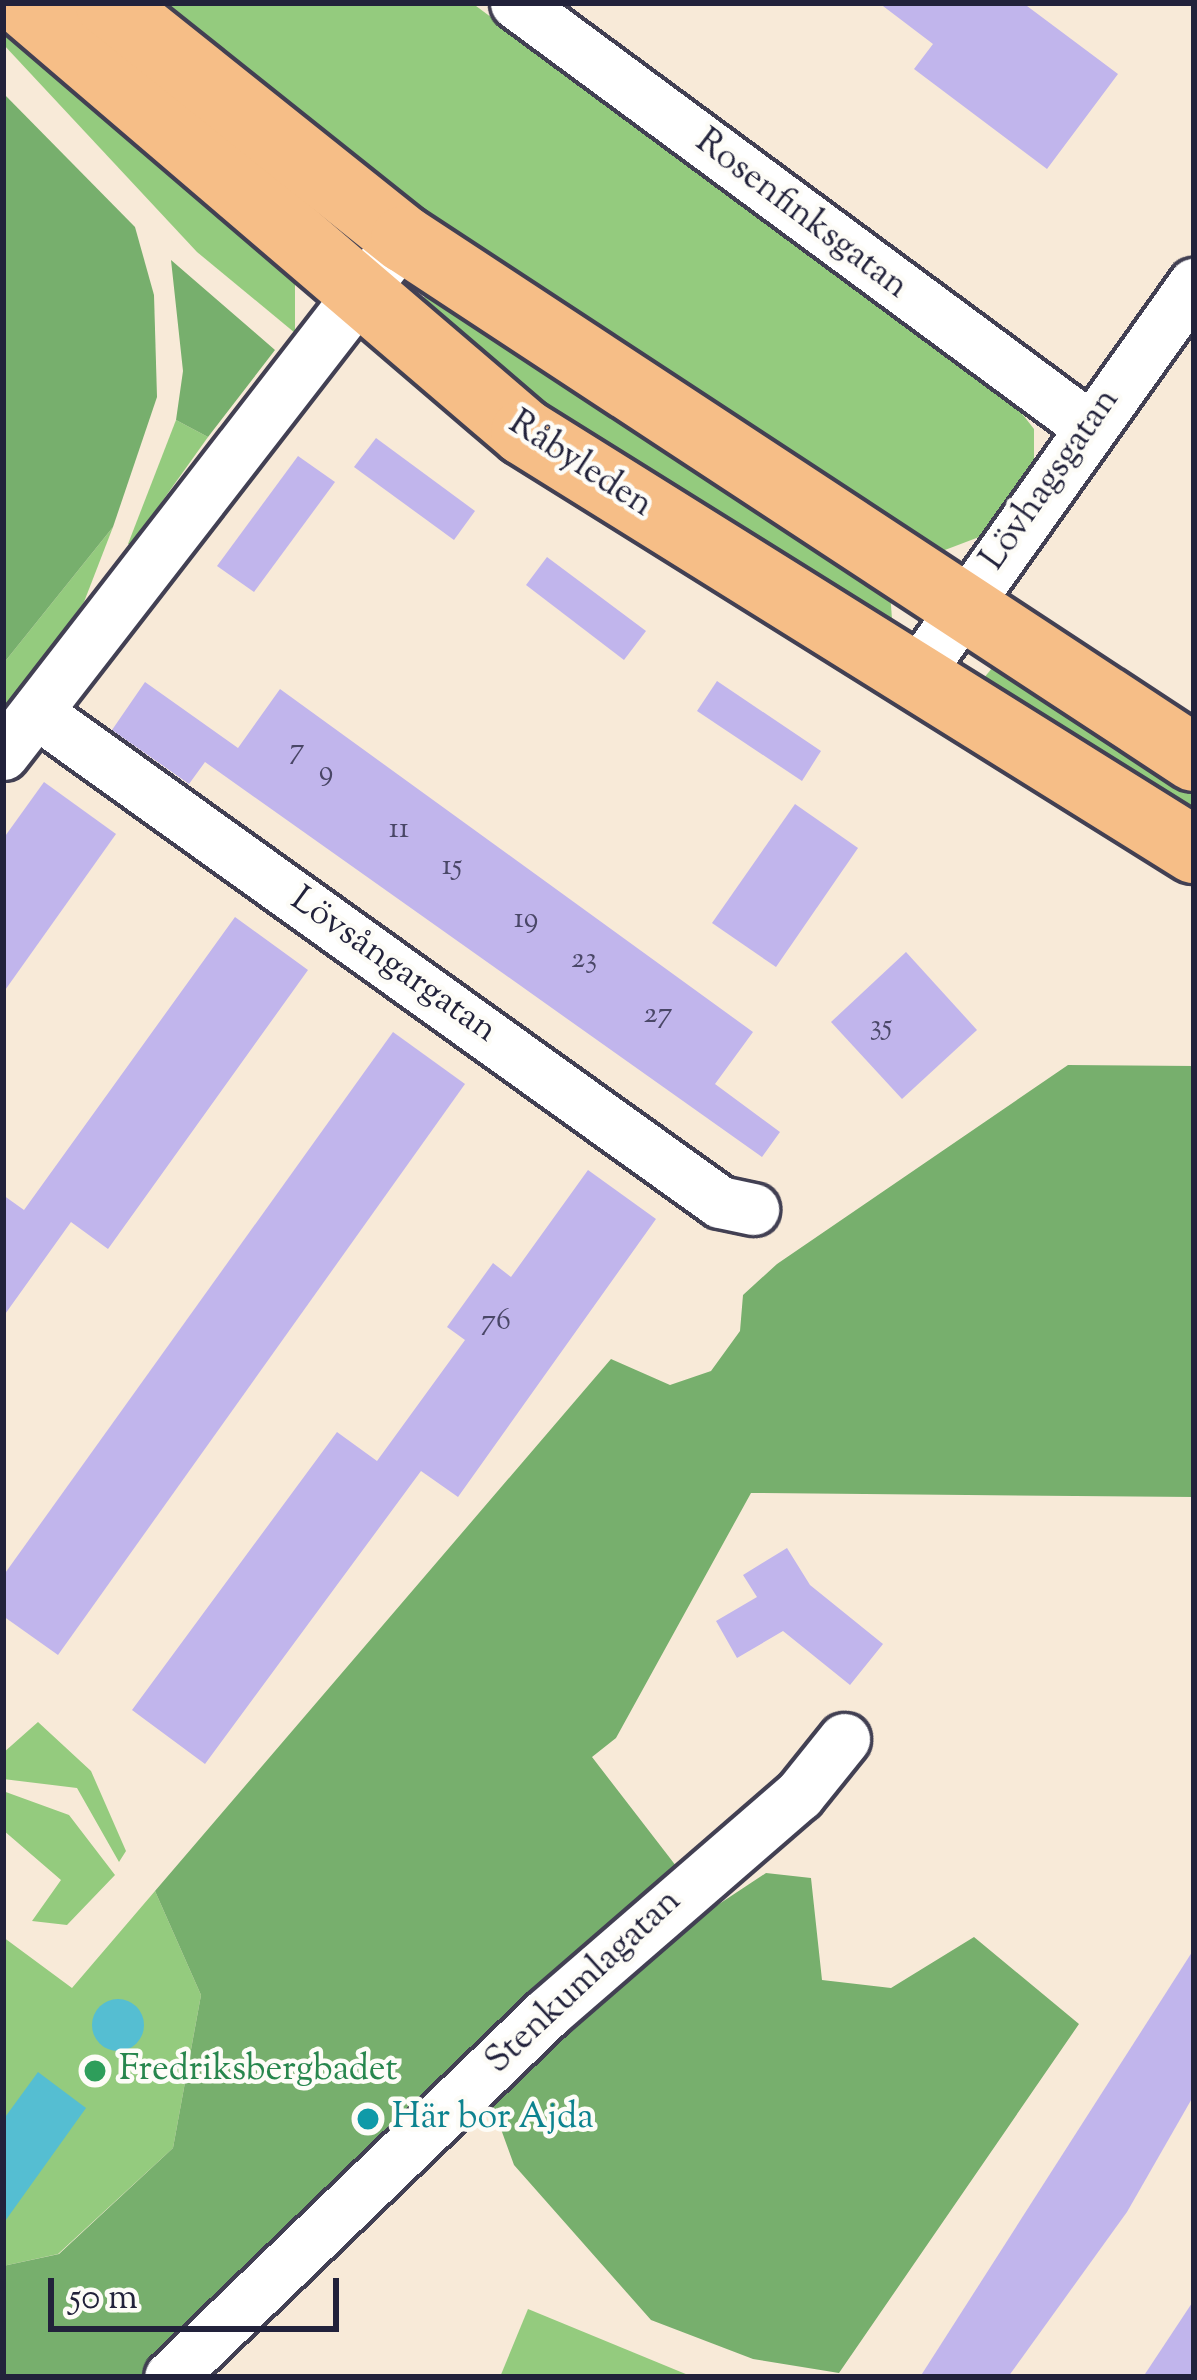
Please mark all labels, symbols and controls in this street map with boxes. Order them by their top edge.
street label: Rosenfinksgatan [686,121,916,309]
street label: Lövhagsgatan [973,381,1129,579]
street label: Råbyleden [500,403,660,527]
house number: 7 [289,733,305,769]
house number: 9 [319,755,333,791]
house number: 11 [389,812,409,848]
house number: 15 [442,849,462,885]
street label: Lövsångargatan [281,879,505,1053]
house number: 19 [514,902,538,938]
house number: 23 [571,942,597,978]
house number: 27 [643,997,673,1033]
house number: 35 [870,1009,892,1045]
house number: 76 [481,1304,511,1340]
street label: Stenkumlagatan [477,1880,691,2084]
place label: Fredriksbergbadet [119,2049,398,2093]
marker: Fredriksbergbadet [82,2058,108,2084]
place label: Här bor Ajda [392,2097,594,2141]
marker: Här bor Ajda [355,2106,381,2132]
scale bar [54,2254,345,2328]
text: 50 m [69,2273,138,2325]

